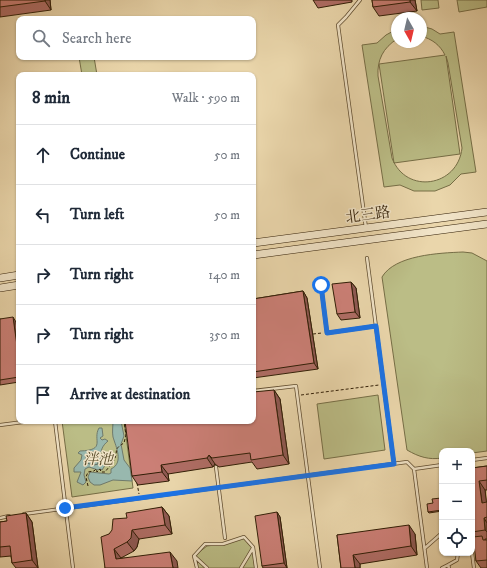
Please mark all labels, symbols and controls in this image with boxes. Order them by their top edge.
north arrow [391,12,427,48]
search box [16,16,256,60]
icon: search [30,27,52,49]
text: Search here [62,29,131,48]
text: 8 min [32,87,70,109]
text: Walk · 590 m [172,90,240,106]
icon: ahead [32,144,54,166]
text: Continue [70,145,125,164]
text: 50 m [214,147,240,163]
street label: 北三路 [344,202,392,228]
icon: left [32,204,54,226]
text: Turn left [70,205,124,224]
text: 50 m [214,207,240,223]
icon: right [32,264,54,286]
text: Turn right [70,265,133,284]
text: 140 m [208,267,240,283]
route start [312,276,330,294]
icon: right [32,324,54,346]
text: Turn right [70,325,133,344]
text: 350 m [209,327,240,343]
icon: arrive [32,384,54,406]
text: Arrive at destination [70,385,190,404]
map controls [439,448,475,556]
button: + [439,448,475,484]
park label: 泮池 [83,450,115,469]
button: − [439,484,475,520]
route end [56,499,74,517]
button: locate [439,520,475,556]

